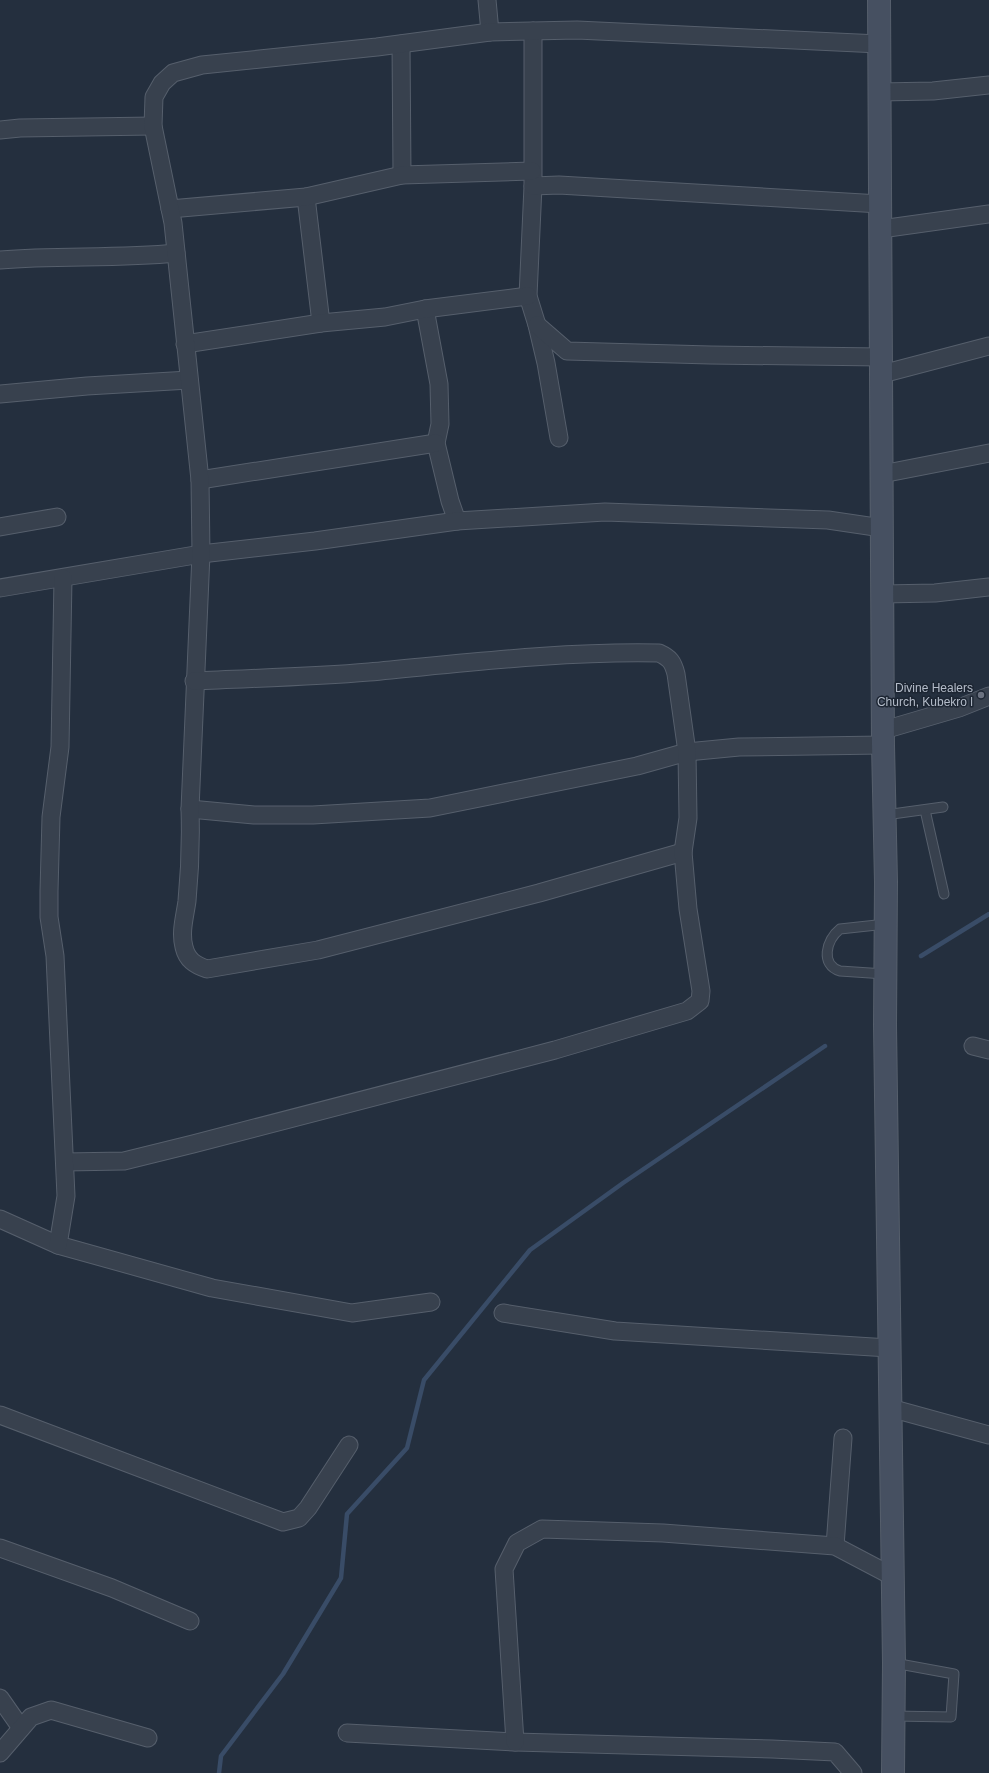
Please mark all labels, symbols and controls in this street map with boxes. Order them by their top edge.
place label: Divine Healers Church, Kubekro l [877,681,973,709]
marker: Divine Healers Church, Kubekro l [976,690,986,700]

